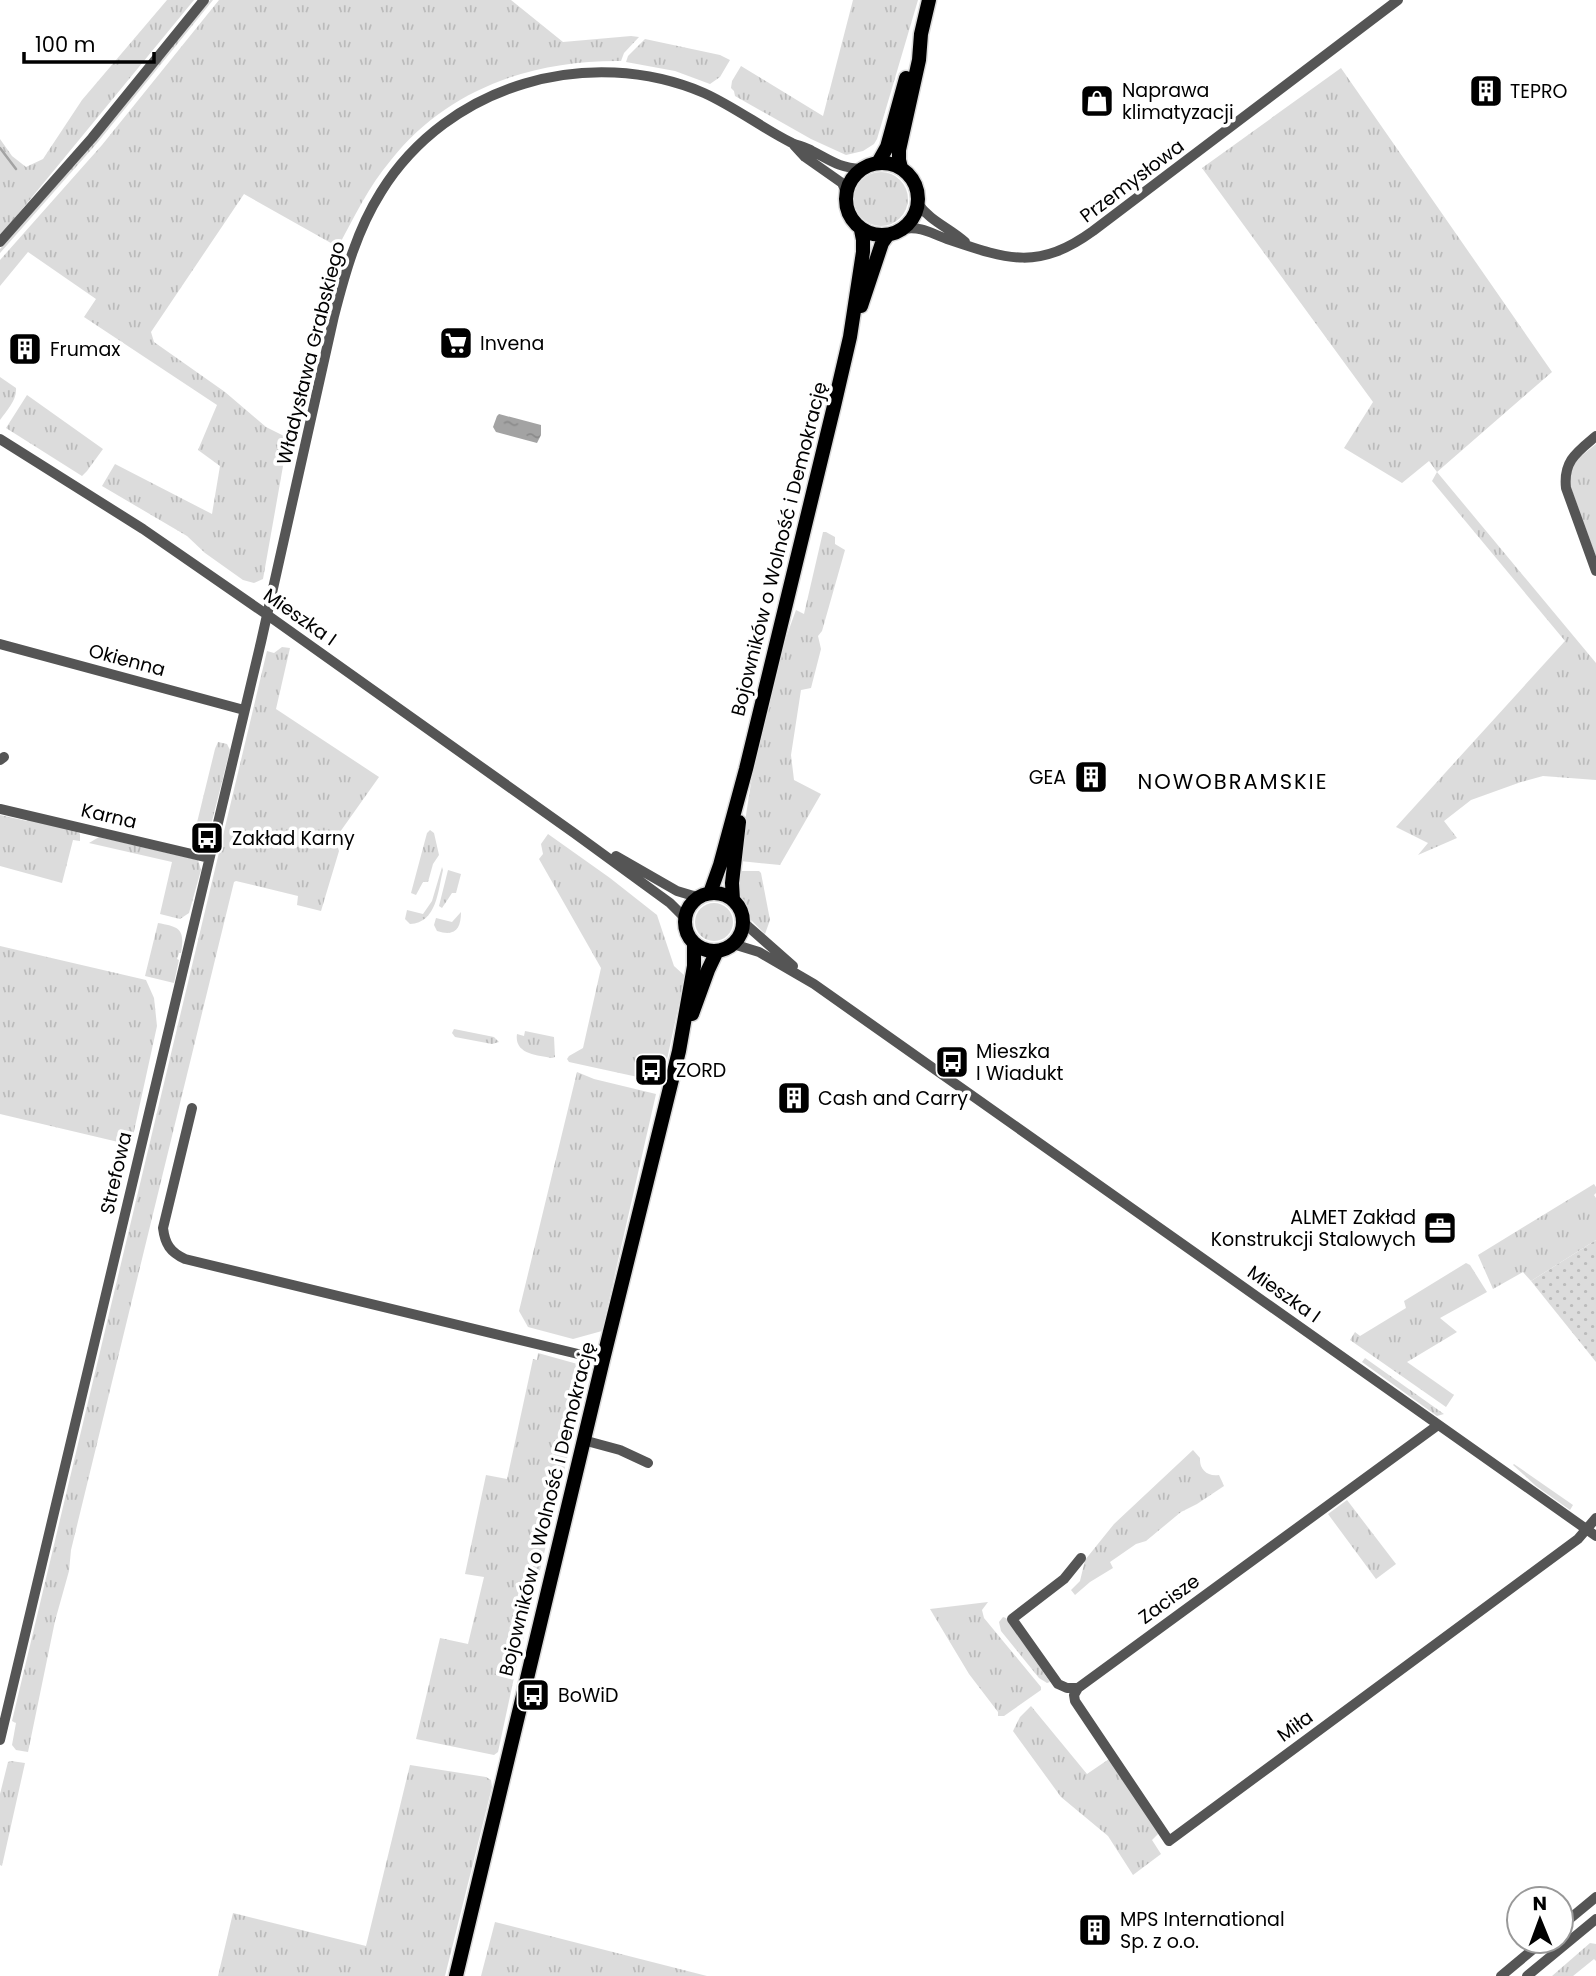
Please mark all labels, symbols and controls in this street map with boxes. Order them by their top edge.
scale bar [24,21,154,65]
text: 100 m [35,30,95,59]
building icon: TEPRO [1467,72,1505,110]
place label: Naprawa klimatyzacji [1122,77,1234,126]
place label: TEPRO [1510,78,1568,105]
shop icon: Naprawa klimatyzacji [1078,82,1116,120]
street label: Przemysłowa [1074,133,1190,229]
street label: Władysława Grabskiego [270,238,352,468]
supermarket icon: Invena [437,324,475,362]
building icon: Frumax [6,330,44,368]
place label: Invena [480,330,544,357]
place label: Frumax [50,336,120,363]
street label: Bojowników o Wolność i Demokrację [724,379,834,719]
street label: Mieszka I [258,582,342,652]
street label: Okienna [86,637,168,683]
building icon: GEA [1072,758,1110,796]
place label: GEA [1029,764,1066,791]
district label: NOWOBRAMSKIE [1138,767,1329,796]
street label: Karna [79,797,139,835]
bus stop icon: Zakład Karny [188,819,226,857]
place label: Zakład Karny [232,825,355,852]
place label: Mieszka I Wiadukt [976,1038,1064,1087]
bus stop icon: Mieszka I Wiadukt [933,1043,971,1081]
bus stop icon: ZORD [632,1051,670,1089]
place label: ZORD [676,1057,726,1084]
building icon: Cash and Carry [775,1079,813,1117]
place label: Cash and Carry [818,1085,968,1112]
street label: Strefowa [93,1129,139,1217]
place label: ALMET Zakład Konstrukcji Stalowych [1211,1204,1416,1253]
office icon: ALMET Zakład Konstrukcji Stalowych [1421,1209,1459,1247]
street label: Mieszka I [1242,1259,1326,1329]
street label: Bojowników o Wolność i Demokrację [492,1339,602,1679]
street label: Zacisze [1133,1568,1205,1630]
bus stop icon: BoWiD [514,1676,552,1714]
place label: BoWiD [558,1682,618,1709]
street label: Miła [1271,1704,1319,1748]
north arrow [1505,1885,1575,1955]
text: N [1532,1890,1547,1917]
place label: MPS International Sp. z o.o. [1120,1906,1285,1955]
building icon: MPS International Sp. z o.o. [1076,1911,1114,1949]

